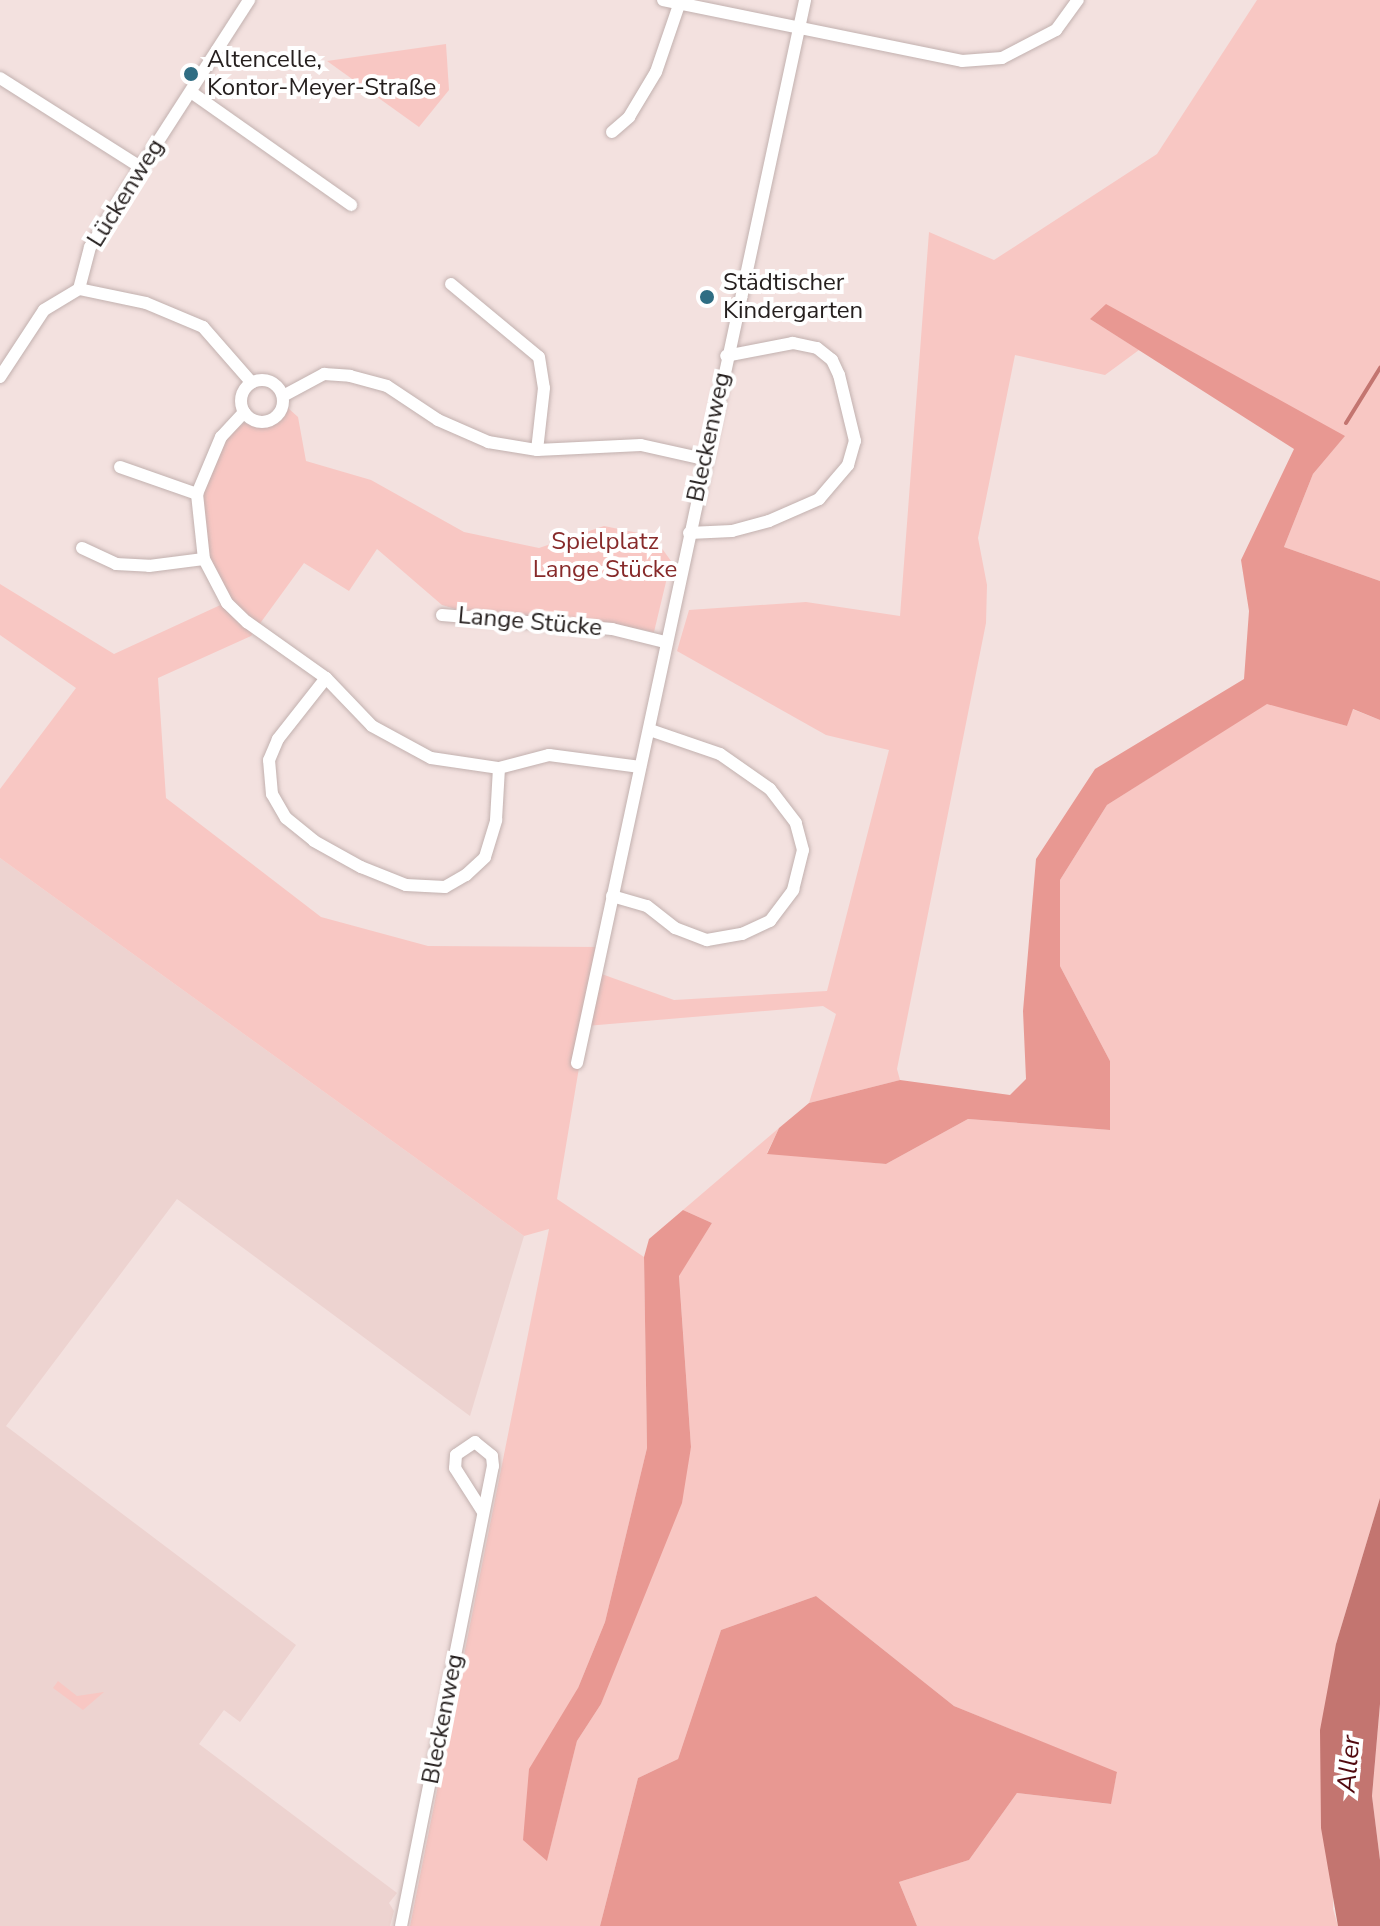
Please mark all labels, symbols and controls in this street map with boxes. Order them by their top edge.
place label: Altencelle, Kontor-Meyer-Straße [207,46,436,102]
marker: Altencelle, Kontor-Meyer-Straße [182,65,200,83]
street label: Lückenweg [81,134,171,252]
place label: Städtischer Kindergarten [723,269,863,325]
marker: Städtischer Kindergarten [698,288,716,306]
street label: Bleckenweg [681,369,737,505]
park label: Spielplatz Lange Stücke [533,528,677,584]
street label: Lange Stücke [457,601,603,643]
street label: Bleckenweg [416,1652,470,1786]
water label: Aller [1331,1734,1367,1794]

